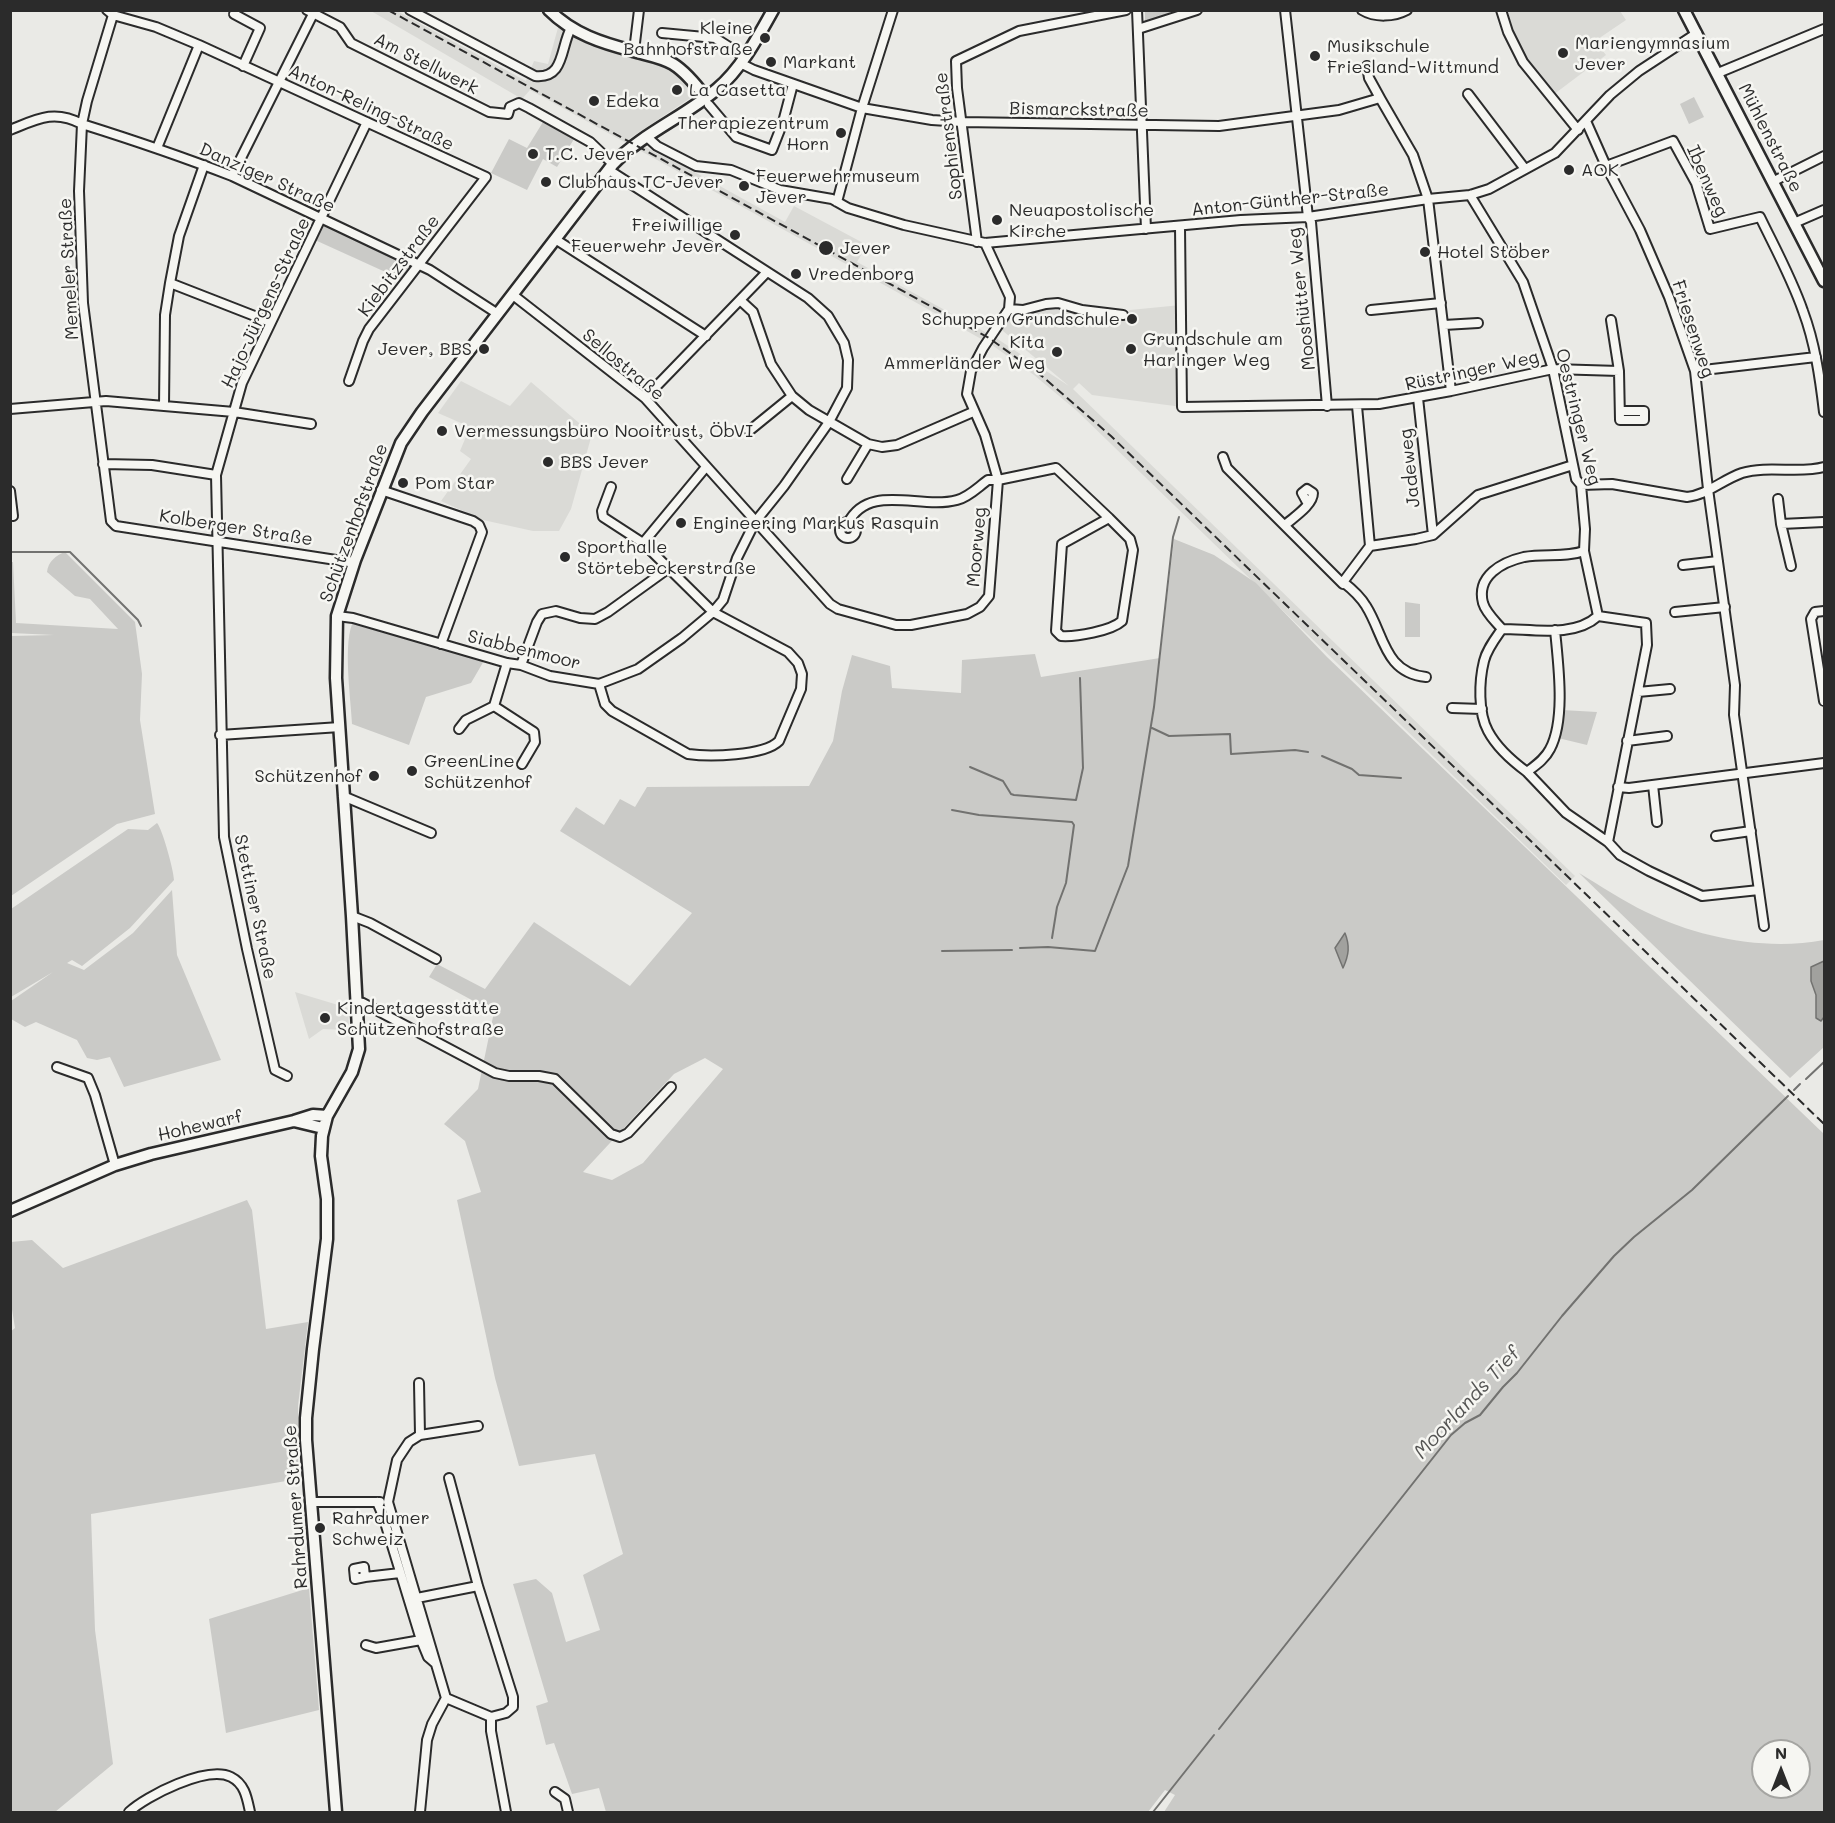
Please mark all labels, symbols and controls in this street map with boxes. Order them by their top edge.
place label: Kleine Bahnhofstraße [623,17,753,60]
street label: Am Stellwerk [370,28,482,100]
marker: Kleine Bahnhofstraße [758,31,772,45]
place label: Mariengymnasium Jever [1575,32,1730,74]
place label: Musikschule Friesland-Wittmund [1327,35,1499,78]
marker: Mariengymnasium Jever [1556,46,1570,60]
marker: Musikschule Friesland-Wittmund [1308,49,1322,63]
place label: Markant [783,51,856,73]
marker: Markant [764,55,778,69]
street label: Anton-Reling-Straße [285,60,457,156]
street label: Sophienstraße [930,71,968,201]
place label: La Casetta [689,79,786,101]
street label: Mühlenstraße [1733,80,1807,196]
marker: La Casetta [670,83,684,97]
place label: Edeka [606,90,660,112]
marker: Edeka [587,94,601,108]
street label: Bismarckstraße [1009,98,1149,122]
place label: Therapiezentrum Horn [677,112,829,154]
marker: Therapiezentrum Horn [834,126,848,140]
street label: Danziger Straße [196,138,338,218]
street label: Ibenweg [1682,142,1732,220]
place label: T.C. Jever [545,143,635,165]
marker: T.C. Jever [526,147,540,161]
place label: AOK [1581,159,1619,181]
marker: AOK [1562,163,1576,177]
place label: Feuerwehrmuseum Jever [756,165,920,207]
place label: Clubhaus TC-Jever [558,171,724,193]
marker: Clubhaus TC-Jever [539,175,553,189]
marker: Feuerwehrmuseum Jever [737,179,751,193]
street label: Anton-Günther-Straße [1190,179,1390,221]
street label: Memeler Straße [54,197,84,341]
place label: Neuapostolische Kirche [1009,199,1154,242]
street label: Kiebitzstraße [354,211,444,321]
marker: Neuapostolische Kirche [990,213,1004,227]
street label: Hajo-Jürgens-Straße [217,214,315,392]
place label: Freiwillige Feuerwehr Jever [571,214,723,256]
street label: Mooshütter Weg [1284,226,1320,372]
marker: Freiwillige Feuerwehr Jever [728,228,742,242]
place label: Jever [840,237,891,259]
marker: Jever [817,239,835,257]
place label: Hotel Stöber [1437,241,1550,263]
marker: Hotel Stöber [1418,245,1432,259]
place label: Vredenborg [808,263,914,285]
marker: Vredenborg [789,267,803,281]
street label: Friesenweg [1667,278,1719,380]
place label: Schuppen Grundschule [922,308,1120,330]
marker: Schuppen Grundschule [1125,312,1139,326]
street label: Sellostraße [578,324,668,406]
place label: Grundschule am Harlinger Weg [1143,328,1283,370]
place label: Kita Ammerländer Weg [883,331,1045,374]
place label: Jever, BBS [378,338,472,360]
marker: Jever, BBS [477,342,491,356]
marker: Grundschule am Harlinger Weg [1124,342,1138,356]
marker: Kita Ammerländer Weg [1050,345,1064,359]
street label: Rüstringer Weg [1403,346,1541,396]
street label: Oestringer Weg [1551,346,1605,488]
place label: Vermessungsbüro Nooitrust, ÖbVI [454,420,753,442]
marker: Vermessungsbüro Nooitrust, ÖbVI [435,424,449,438]
street label: Jadeweg [1395,427,1425,509]
street label: Schützenhofstraße [315,441,393,605]
place label: BBS Jever [560,451,649,473]
marker: BBS Jever [541,455,555,469]
place label: Pom Star [415,472,495,494]
marker: Pom Star [396,476,410,490]
street label: Kolberger Straße [158,505,314,551]
street label: Moorweg [963,506,991,588]
place label: Engineering Markus Rasquin [693,512,939,534]
marker: Engineering Markus Rasquin [674,516,688,530]
place label: Sporthalle Störtebeckerstraße [577,536,756,578]
marker: Sporthalle Störtebeckerstraße [558,550,572,564]
street label: Siabbenmoor [465,626,583,674]
place label: GreenLine Schützenhof [424,750,532,792]
marker: GreenLine Schützenhof [405,764,419,778]
place label: Schützenhof [254,765,362,787]
marker: Schützenhof [367,769,381,783]
street label: Stettiner Straße [229,833,281,981]
place label: Kindertagesstätte Schützenhofstraße [337,997,504,1040]
marker: Kindertagesstätte Schützenhofstraße [318,1011,332,1025]
street label: Hohewarf [156,1106,244,1146]
water label: Moorlands Tief [1409,1342,1525,1464]
street label: Rahrdumer Straße [279,1424,313,1590]
place label: Rahrdumer Schweiz [332,1507,430,1550]
marker: Rahrdumer Schweiz [313,1521,327,1535]
north arrow [1751,1739,1811,1799]
text: N [1775,1742,1787,1763]

